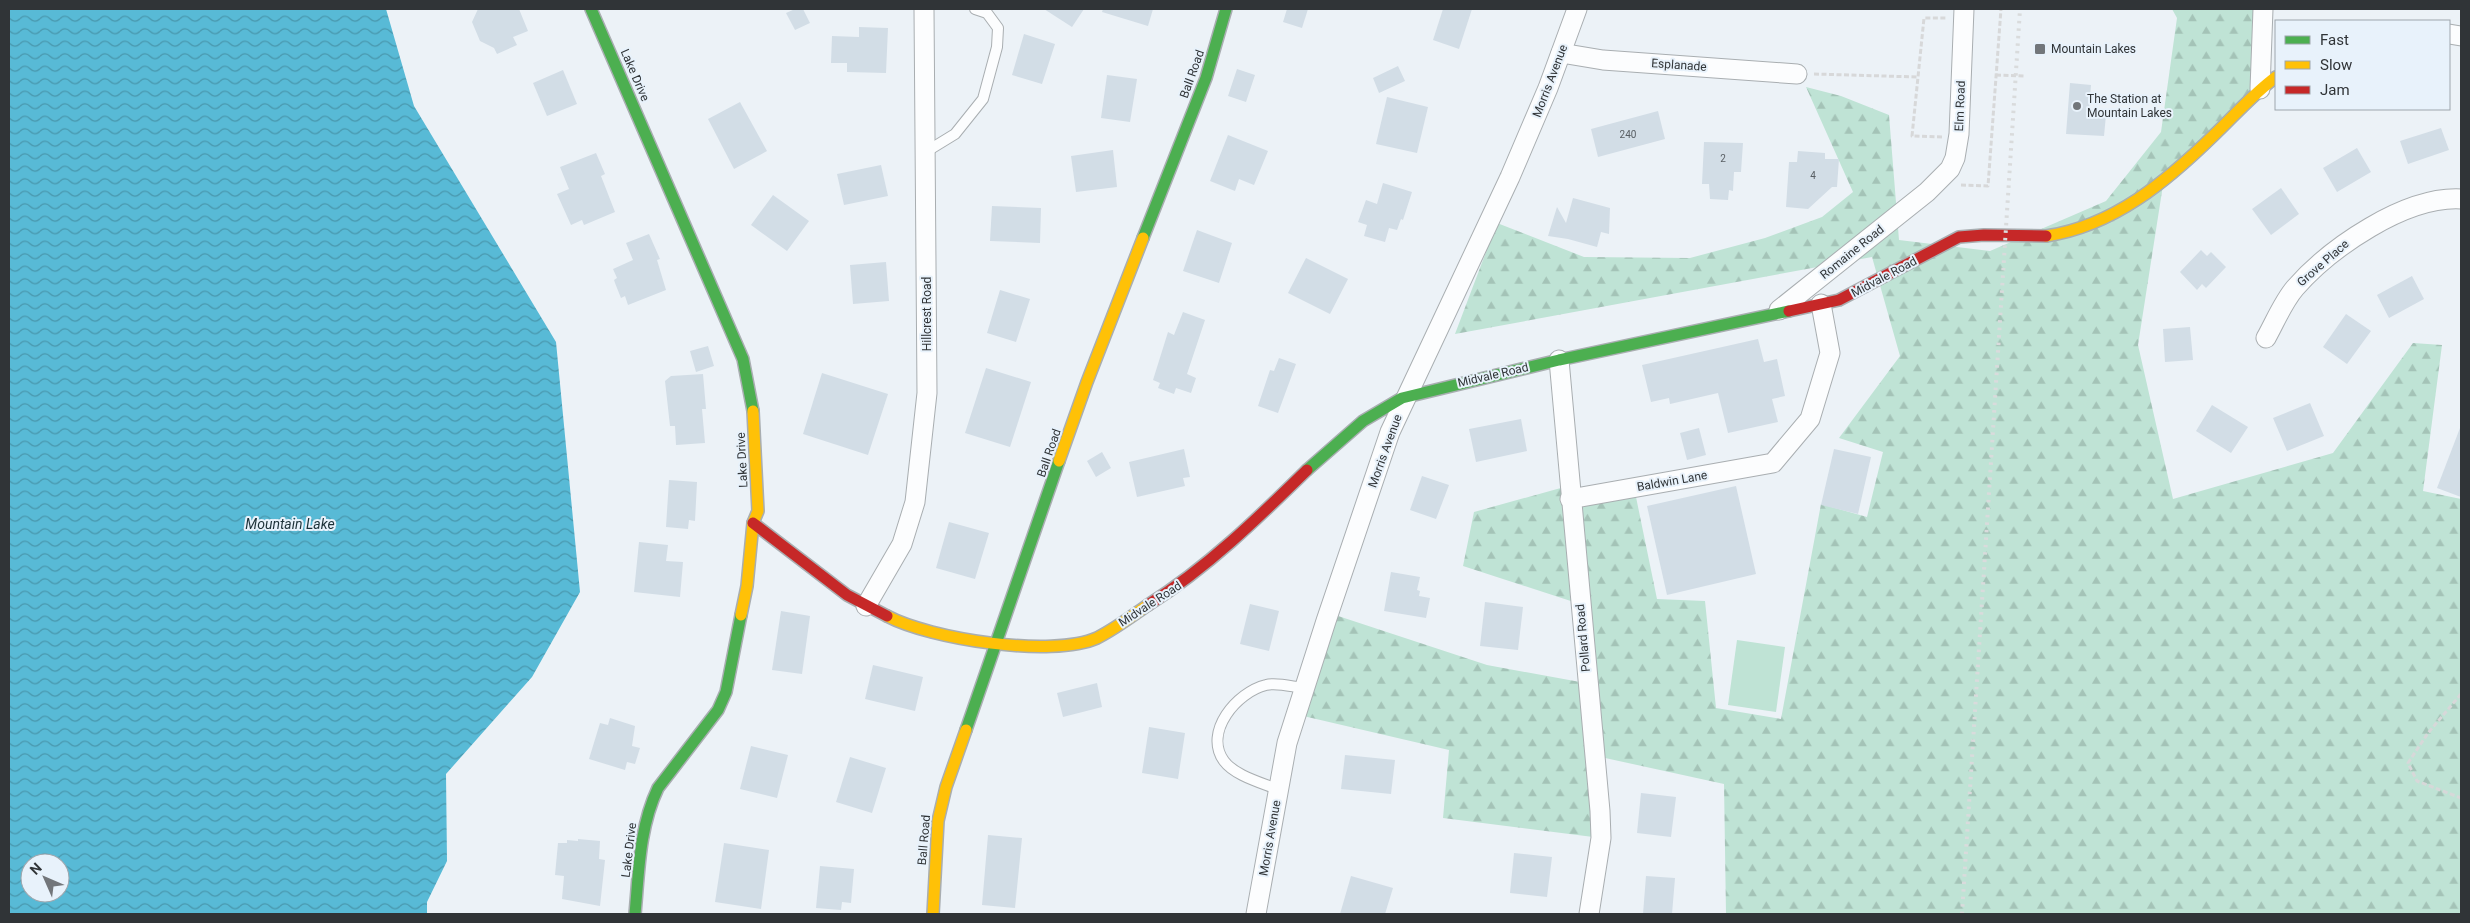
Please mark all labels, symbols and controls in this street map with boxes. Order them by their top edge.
legend [2275,20,2450,110]
text: Fast [2320,31,2349,49]
marker: Mountain Lakes [2033,42,2047,56]
place label: Mountain Lakes [2051,42,2136,56]
street label: Morris Avenue [1530,43,1570,119]
street label: Lake Drive [618,47,652,103]
street label: Ball Road [1177,48,1207,100]
street label: Esplanade [1651,56,1707,74]
text: Slow [2320,56,2352,74]
street label: Elm Road [1952,80,1968,132]
text: Jam [2320,81,2350,99]
place label: The Station at Mountain Lakes [2087,92,2172,120]
marker: The Station at Mountain Lakes [2071,100,2083,112]
house number: 240 [1620,129,1637,140]
house number: 2 [1720,153,1726,164]
house number: 4 [1810,170,1816,181]
street label: Romaine Road [1817,222,1887,282]
street label: Grove Place [2294,237,2352,289]
street label: Midvale Road [1849,254,1919,300]
street label: Hillcrest Road [920,277,934,351]
street label: Midvale Road [1456,360,1530,390]
street label: Morris Avenue [1365,413,1405,489]
street label: Ball Road [1034,427,1064,479]
street label: Lake Drive [734,432,750,488]
street label: Baldwin Lane [1636,468,1708,494]
water label: Mountain Lake [245,516,335,532]
street label: Midvale Road [1116,578,1184,630]
street label: Pollard Road [1573,604,1593,672]
street label: Morris Avenue [1256,799,1284,877]
street label: Ball Road [915,814,933,866]
street label: Lake Drive [619,822,639,878]
north arrow [20,853,70,903]
text: N [27,860,45,878]

